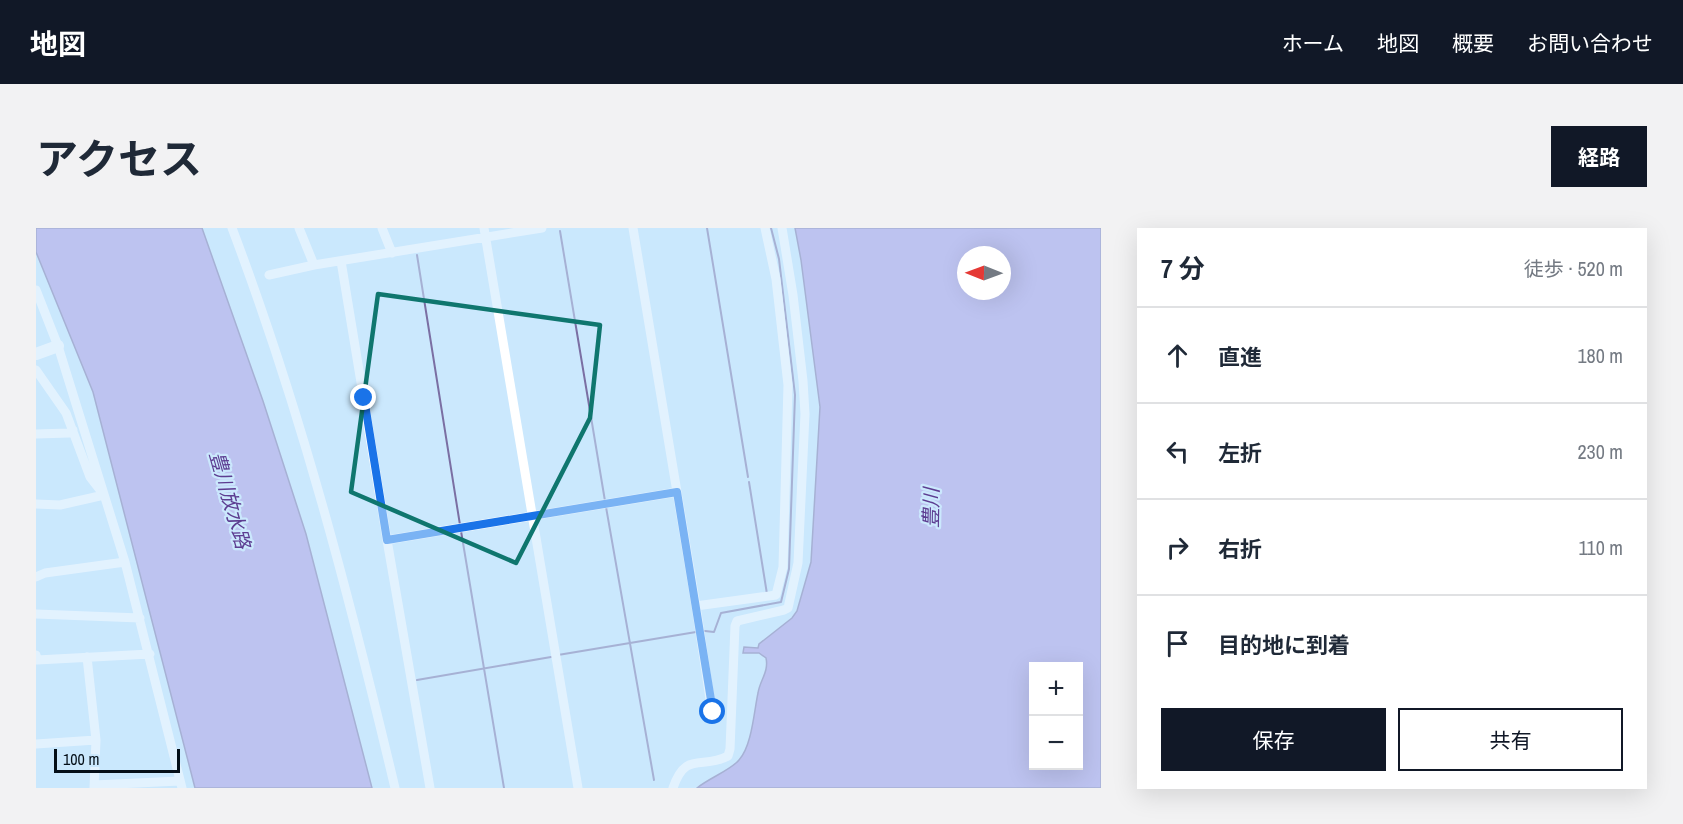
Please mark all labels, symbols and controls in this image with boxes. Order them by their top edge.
text: 地図 [30,25,86,63]
text: ホーム [1282,29,1344,58]
text: 地図 [1377,29,1419,58]
text: 概要 [1452,29,1494,58]
text: お問い合わせ [1527,29,1653,58]
button: 経路 [1551,126,1647,187]
text: アクセス [36,131,202,187]
north arrow [957,246,1011,300]
text: 7 分 [1161,251,1205,286]
text: 徒歩 · 520 m [1524,255,1623,282]
icon: ahead [1161,339,1194,372]
text: 直進 [1218,342,1262,372]
text: 180 m [1577,342,1623,369]
route end [350,384,376,410]
icon: left [1161,435,1194,468]
text: 左折 [1218,438,1262,468]
text: 230 m [1577,438,1623,465]
water label: 豊川放水路 [204,448,258,554]
water label: 豊川 [917,486,944,528]
icon: right [1161,531,1194,564]
text: 右折 [1218,534,1262,564]
text: 110 m [1579,534,1623,561]
icon: arrive [1161,627,1194,660]
text: 目的地に到着 [1218,630,1350,660]
map controls [1029,662,1083,770]
button: + [1029,662,1083,716]
route start [699,698,725,724]
button: 保存 [1161,708,1386,771]
button: 共有 [1398,708,1623,771]
button: − [1029,716,1083,770]
scale bar [54,746,180,774]
text: 100 m [63,748,99,770]

